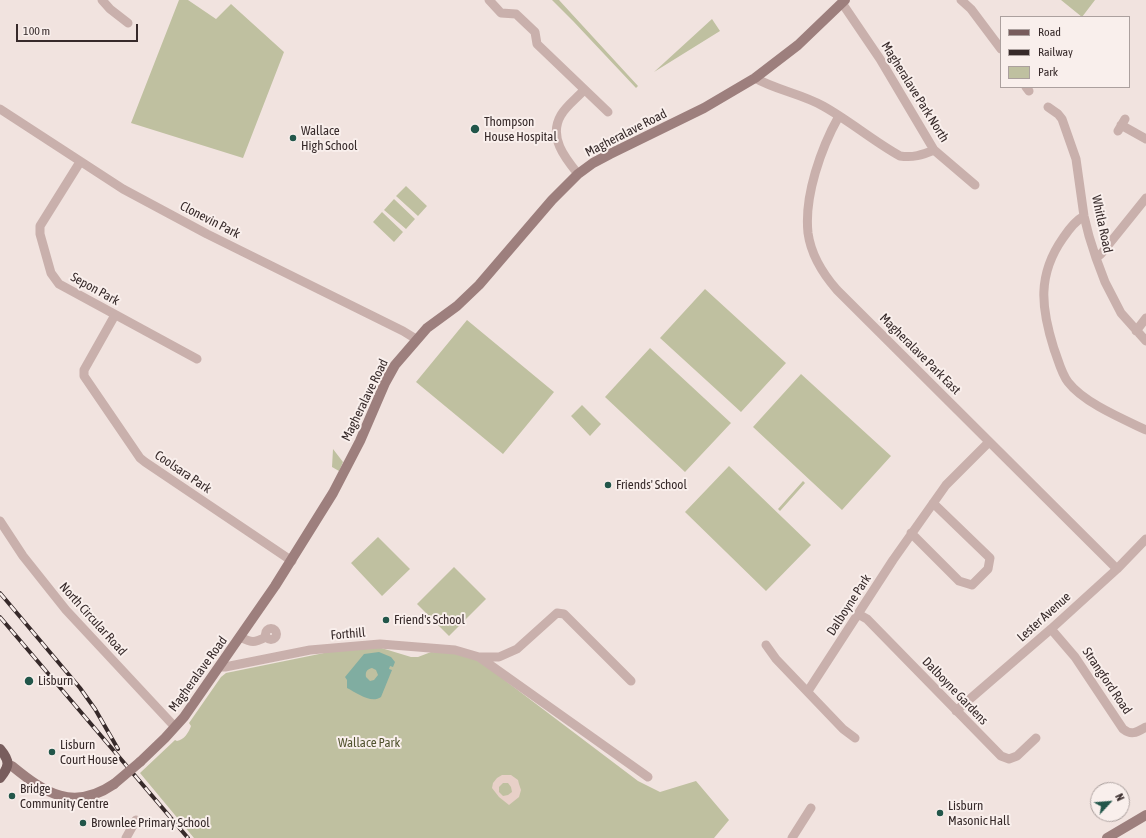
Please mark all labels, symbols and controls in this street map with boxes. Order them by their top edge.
scale bar [18,16,140,42]
legend [1000,16,1130,88]
text: 100 m [23,24,50,38]
text: Road [1038,25,1061,39]
street label: Magheralave Park North [878,39,952,145]
text: Railway [1038,45,1073,59]
text: Park [1038,65,1058,79]
street label: Magheralave Road [583,106,669,160]
place label: Thompson House Hospital [484,114,557,145]
place label: Wallace High School [301,123,357,154]
marker: Thompson House Hospital [469,123,481,135]
marker: Wallace High School [288,133,298,143]
street label: Whitla Road [1088,194,1116,254]
street label: Clonevin Park [177,198,243,242]
street label: Sepon Park [68,269,122,309]
street label: Magheralave Park East [876,310,964,398]
street label: Magheralave Road [338,356,392,444]
street label: Coolsara Park [152,447,214,497]
place label: Friends' School [616,477,687,493]
marker: Friends' School [603,480,613,490]
street label: Dalboyne Park [823,571,875,639]
street label: North Circular Road [56,579,130,659]
street label: Lester Avenue [1014,589,1074,645]
place label: Friend's School [394,612,465,628]
marker: Friend's School [381,615,391,625]
street label: Forthill [330,625,366,643]
street label: Magheralave Road [165,633,231,715]
street label: Strangford Road [1079,645,1135,717]
street label: Dalboyne Gardens [919,654,991,728]
place label: Lisburn [38,673,73,689]
marker: Lisburn [23,675,35,687]
park label: Wallace Park [338,735,400,751]
place label: Lisburn Court House [60,737,118,768]
marker: Lisburn Court House [47,747,57,757]
place label: Bridge Community Centre [20,781,109,812]
north arrow [1090,782,1130,822]
marker: Bridge Community Centre [7,791,17,801]
text: N [1113,792,1127,803]
place label: Lisburn Masonic Hall [948,798,1010,829]
marker: Lisburn Masonic Hall [935,808,945,818]
place label: Brownlee Primary School [91,815,210,831]
marker: Brownlee Primary School [78,818,88,828]

